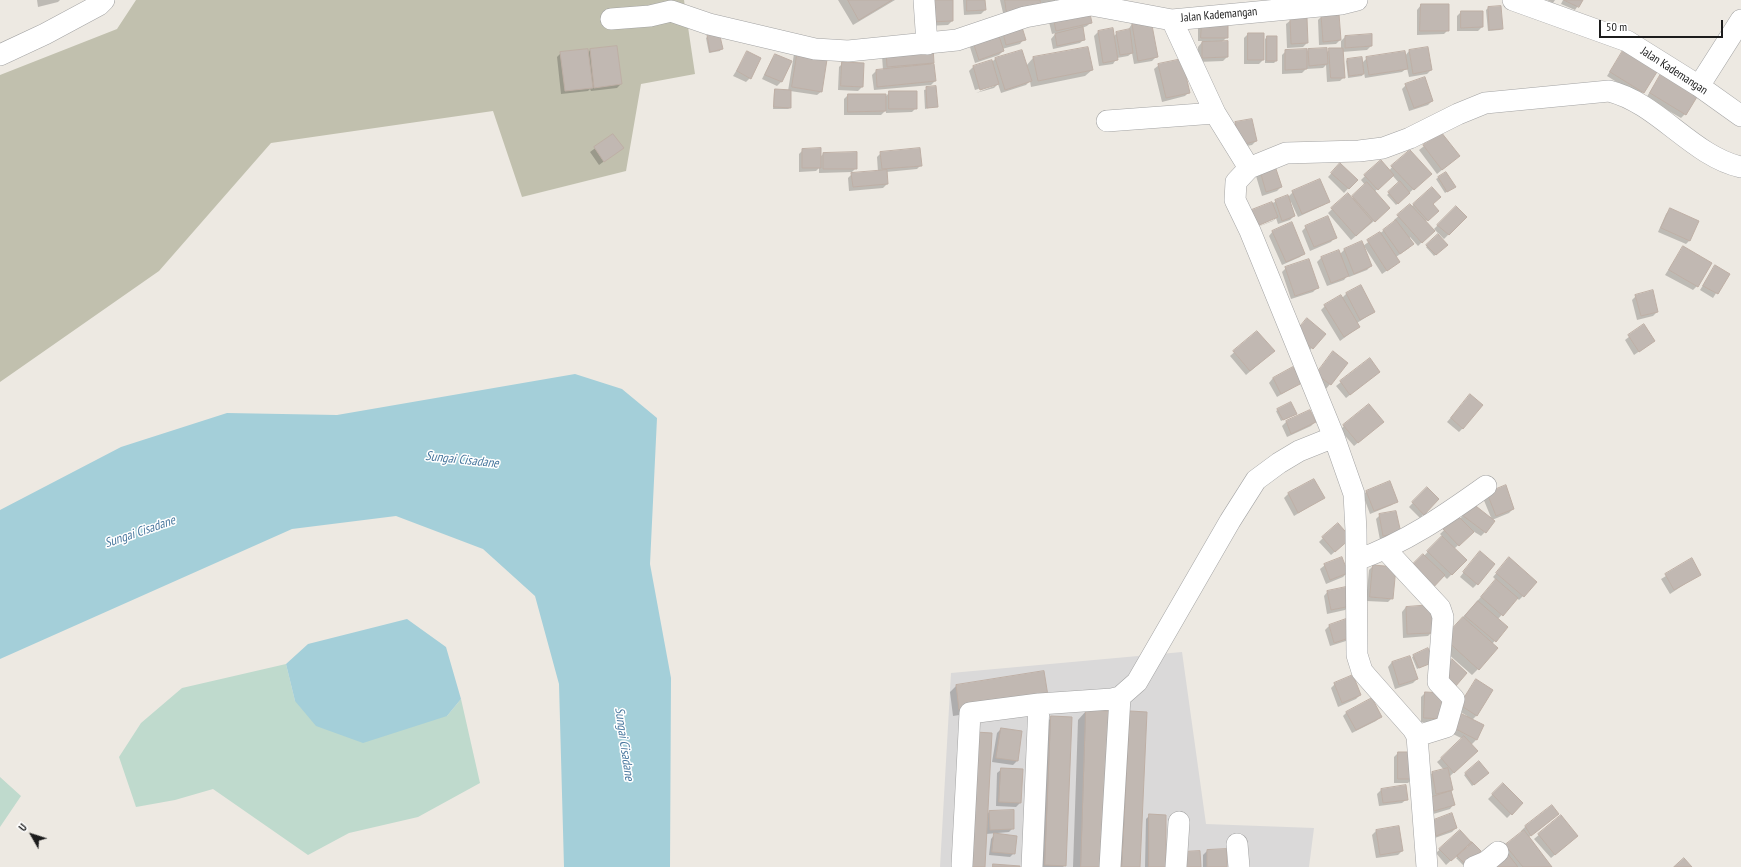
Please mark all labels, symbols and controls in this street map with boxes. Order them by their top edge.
street label: Jalan Kademangan [1180,4,1258,26]
scale bar [1601,12,1725,38]
text: 50 m [1606,19,1627,34]
street label: Jalan Kademangan [1638,44,1710,98]
water label: Sungai Cisadane [425,448,499,472]
water label: Sungai Cisadane [103,513,177,551]
water label: Sungai Cisadane [611,706,637,782]
north arrow [12,815,52,855]
text: U [15,821,30,834]

